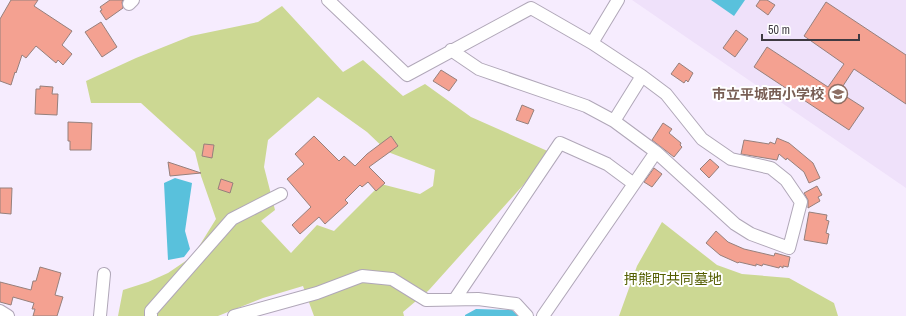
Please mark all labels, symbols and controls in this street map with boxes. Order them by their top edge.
scale bar [762,16,859,42]
text: 50 m [768,22,790,38]
school or university icon: 市立平城西小学校 [827,83,849,105]
place label: 市立平城西小学校 [712,85,824,103]
park label: 押熊町共同墓地 [624,270,722,288]

